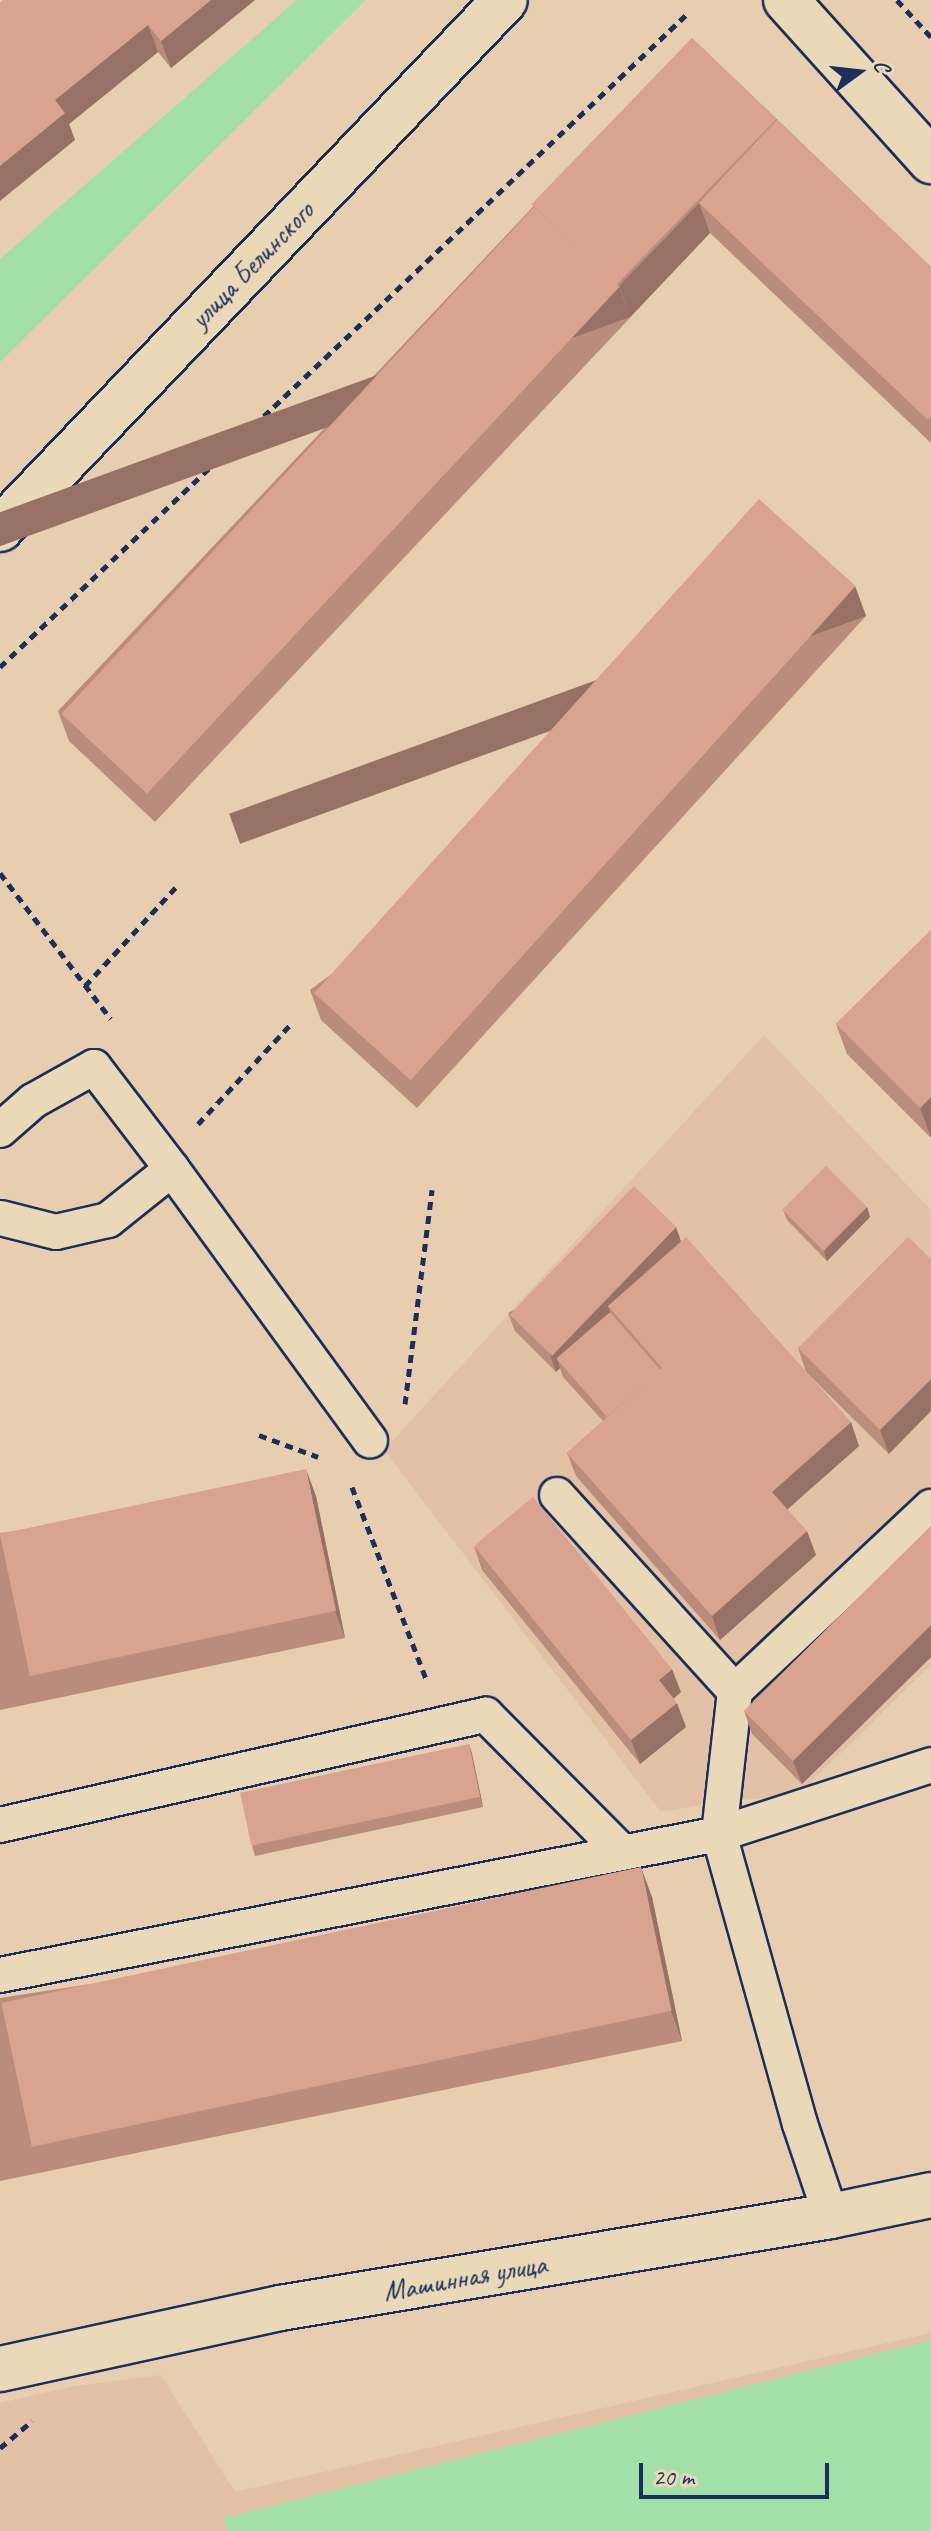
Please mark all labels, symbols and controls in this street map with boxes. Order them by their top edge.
north arrow [819,32,899,112]
text: С [867,57,897,75]
street label: улица Белинского [182,194,322,336]
street label: Машинная улица [380,2247,550,2309]
scale bar [643,2447,833,2497]
text: 20 m [653,2462,694,2492]

